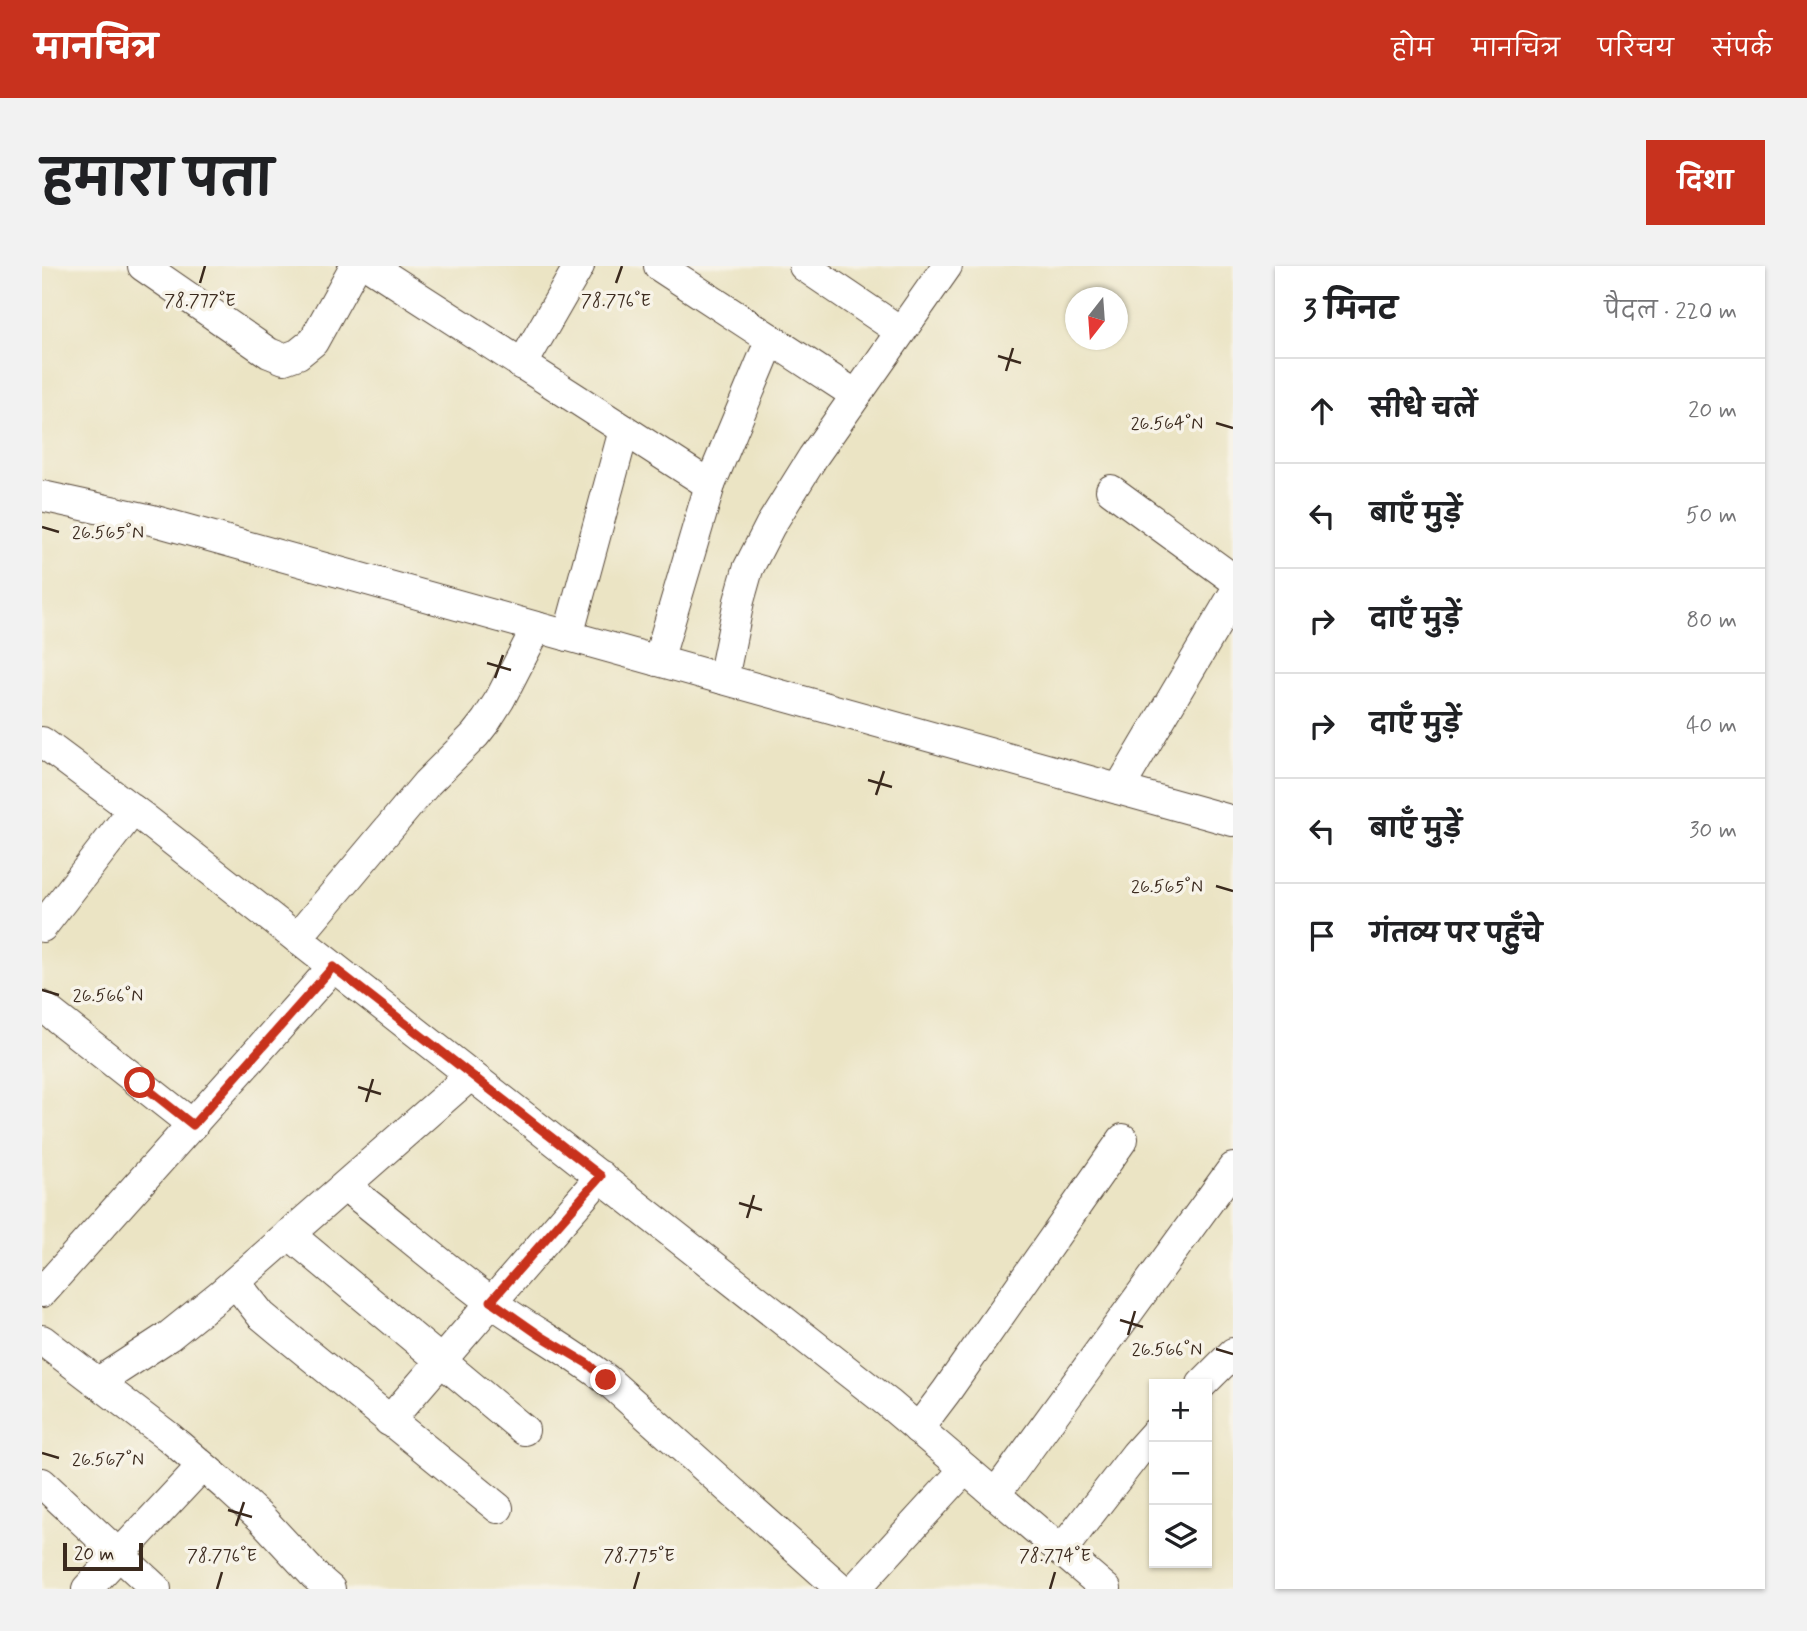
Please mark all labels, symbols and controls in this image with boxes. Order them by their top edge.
text: मानचित्र [35,27,158,71]
text: होम [1391,34,1434,65]
text: मानचित्र [1472,34,1560,65]
text: परिचय [1598,34,1674,65]
text: संपर्क [1712,34,1772,65]
button: दिशा [1646,140,1765,225]
text: हमारा पता [42,149,273,214]
north arrow [1065,287,1128,350]
text: 78.777°E [164,289,236,313]
text: 78.776°E [581,289,651,313]
text: 3 मिनट [1303,291,1397,330]
text: पैदल · 220 m [1604,297,1737,327]
icon: ahead [1303,392,1341,430]
text: सीधे चलें [1370,393,1477,427]
text: 20 m [1688,396,1737,426]
text: 26.564°N [1131,412,1203,436]
icon: left [1303,497,1341,535]
text: बाएँ मुड़ें [1370,498,1462,532]
text: 50 m [1686,501,1737,531]
text: 26.565°N [72,521,144,545]
icon: right [1303,602,1341,640]
text: दाएँ मुड़ें [1370,603,1461,637]
text: 80 m [1686,606,1737,636]
icon: right [1303,707,1341,745]
text: दाएँ मुड़ें [1370,708,1461,742]
text: 40 m [1686,711,1737,741]
icon: left [1303,812,1341,850]
text: बाएँ मुड़ें [1370,813,1462,847]
text: 30 m [1689,816,1737,846]
text: 26.565°N [1131,875,1203,899]
icon: arrive [1303,917,1341,955]
text: गंतव्य पर पहुँचे [1370,918,1542,952]
text: 26.566°N [73,984,143,1008]
route start [124,1067,155,1098]
text: 26.566°N [1132,1338,1202,1362]
route end [590,1364,621,1395]
map controls [1149,1379,1212,1568]
button: + [1149,1379,1212,1442]
button: − [1149,1442,1212,1505]
text: 26.567°N [72,1448,144,1472]
button: layers [1149,1505,1212,1568]
scale bar [63,1540,144,1572]
text: 20 m [74,1542,114,1567]
text: 78.776°E [187,1544,257,1568]
text: 78.775°E [603,1544,675,1568]
text: 78.774°E [1019,1544,1091,1568]

